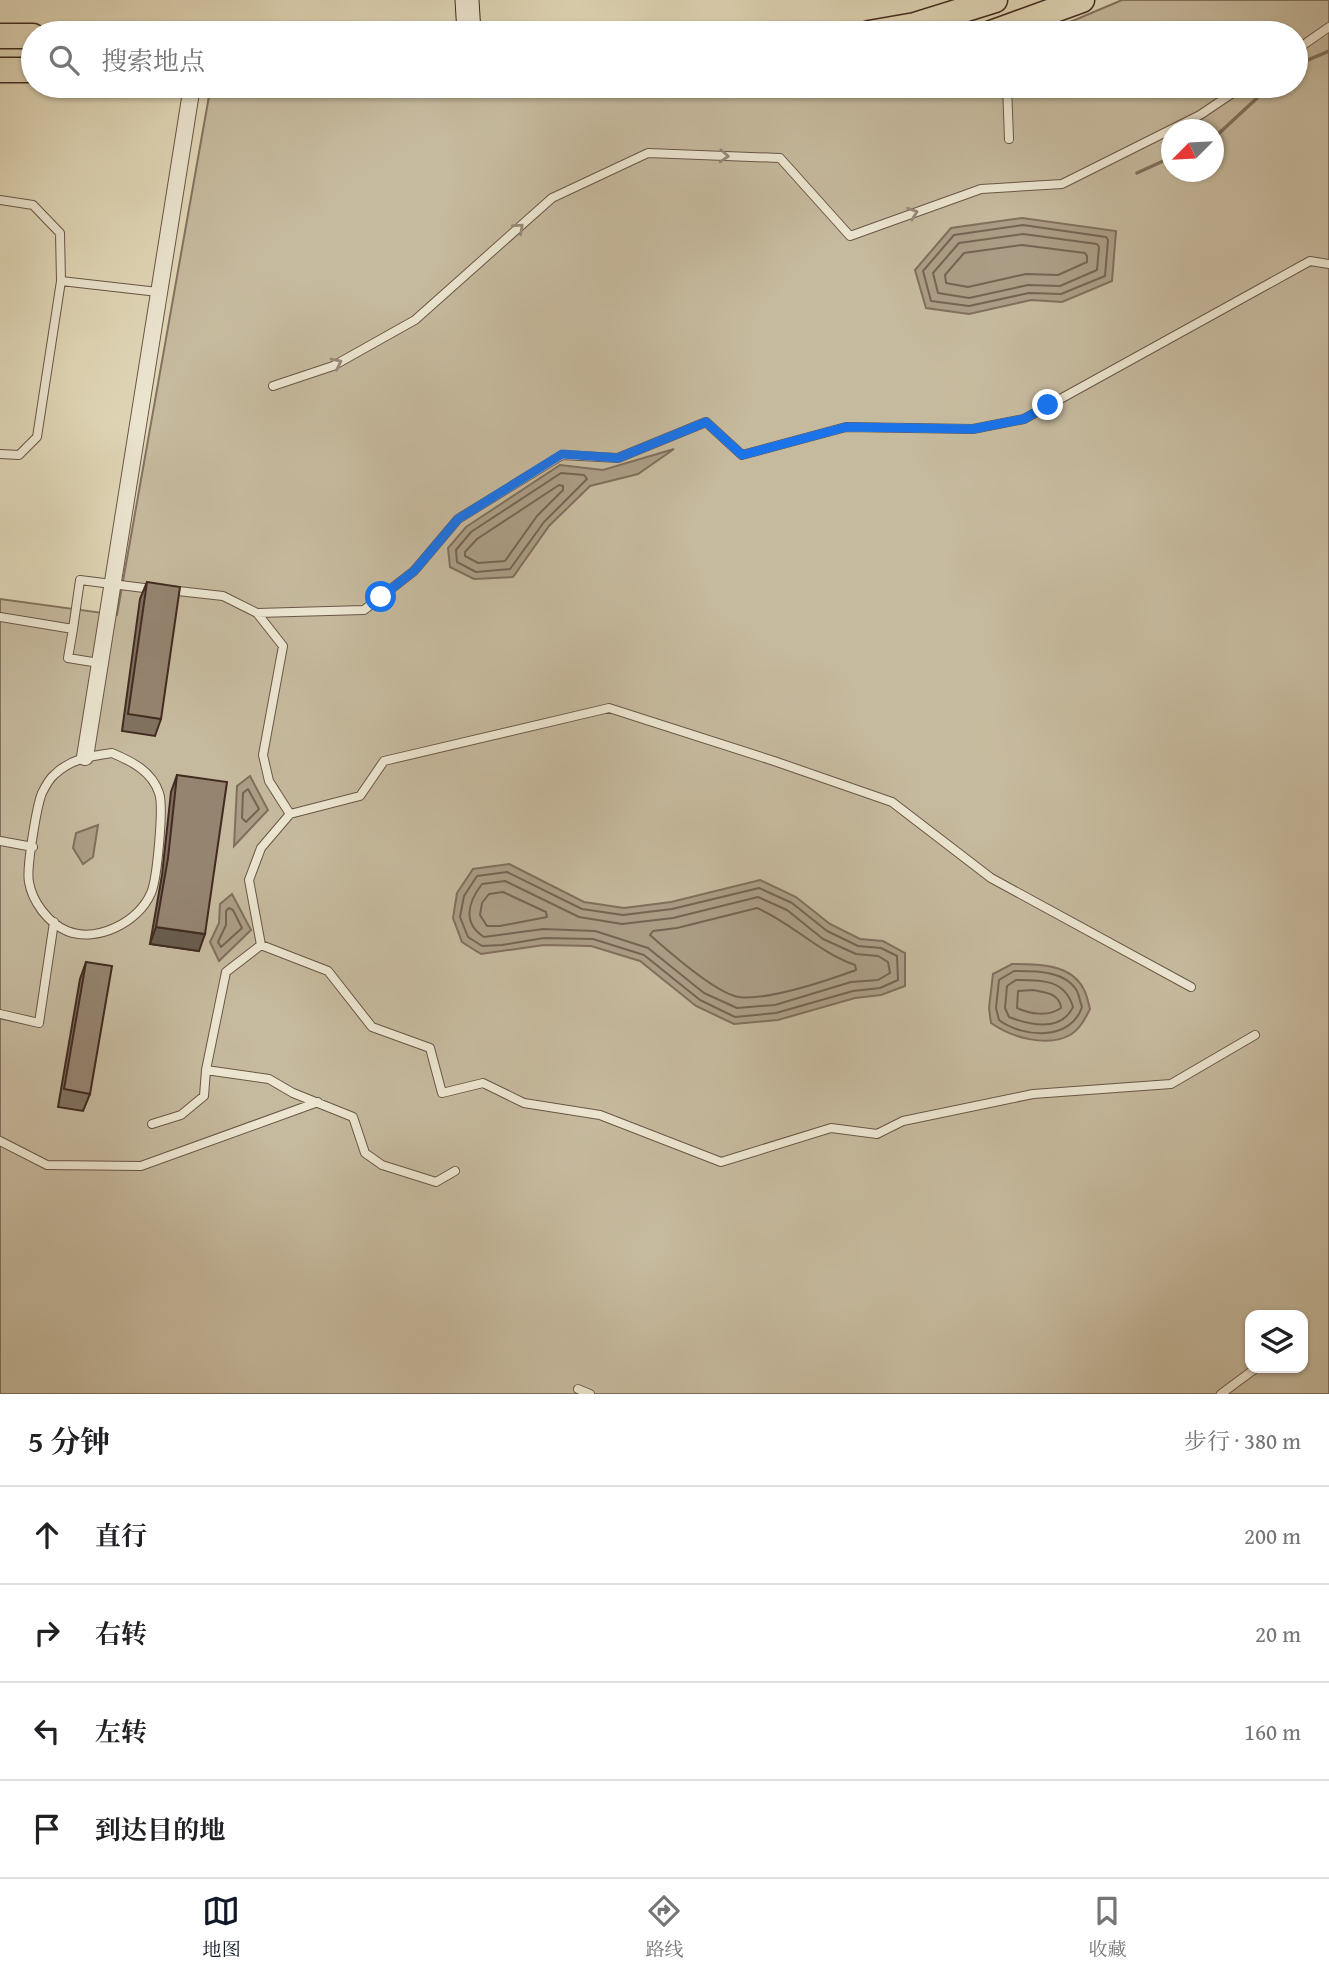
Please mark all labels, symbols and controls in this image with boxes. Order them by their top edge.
search box [21,21,1308,98]
icon: search [45,41,83,79]
text: 搜索地点 [101,41,205,80]
north arrow [1161,119,1224,182]
one-way arrow [719,148,730,163]
one-way arrow [907,207,919,221]
one-way arrow [510,224,523,236]
one-way arrow [330,358,343,372]
route end [1032,389,1063,420]
route start [365,581,396,612]
map controls [1245,1310,1308,1373]
button: layers [1245,1310,1308,1373]
text: 5 分钟 [28,1419,110,1463]
text: 步行 · 380 m [1184,1424,1301,1457]
icon: ahead [28,1516,66,1554]
text: 直行 [95,1516,147,1555]
text: 200 m [1244,1519,1301,1552]
icon: right [28,1614,66,1652]
text: 右转 [95,1614,147,1653]
text: 20 m [1255,1617,1301,1650]
icon: left [28,1712,66,1750]
text: 左转 [95,1712,147,1751]
text: 160 m [1244,1715,1301,1748]
icon: arrive [28,1810,66,1848]
text: 到达目的地 [95,1810,225,1849]
tab: 地图 [202,1892,241,1963]
tab: 路线 [645,1892,684,1963]
tab: 收藏 [1088,1892,1127,1963]

